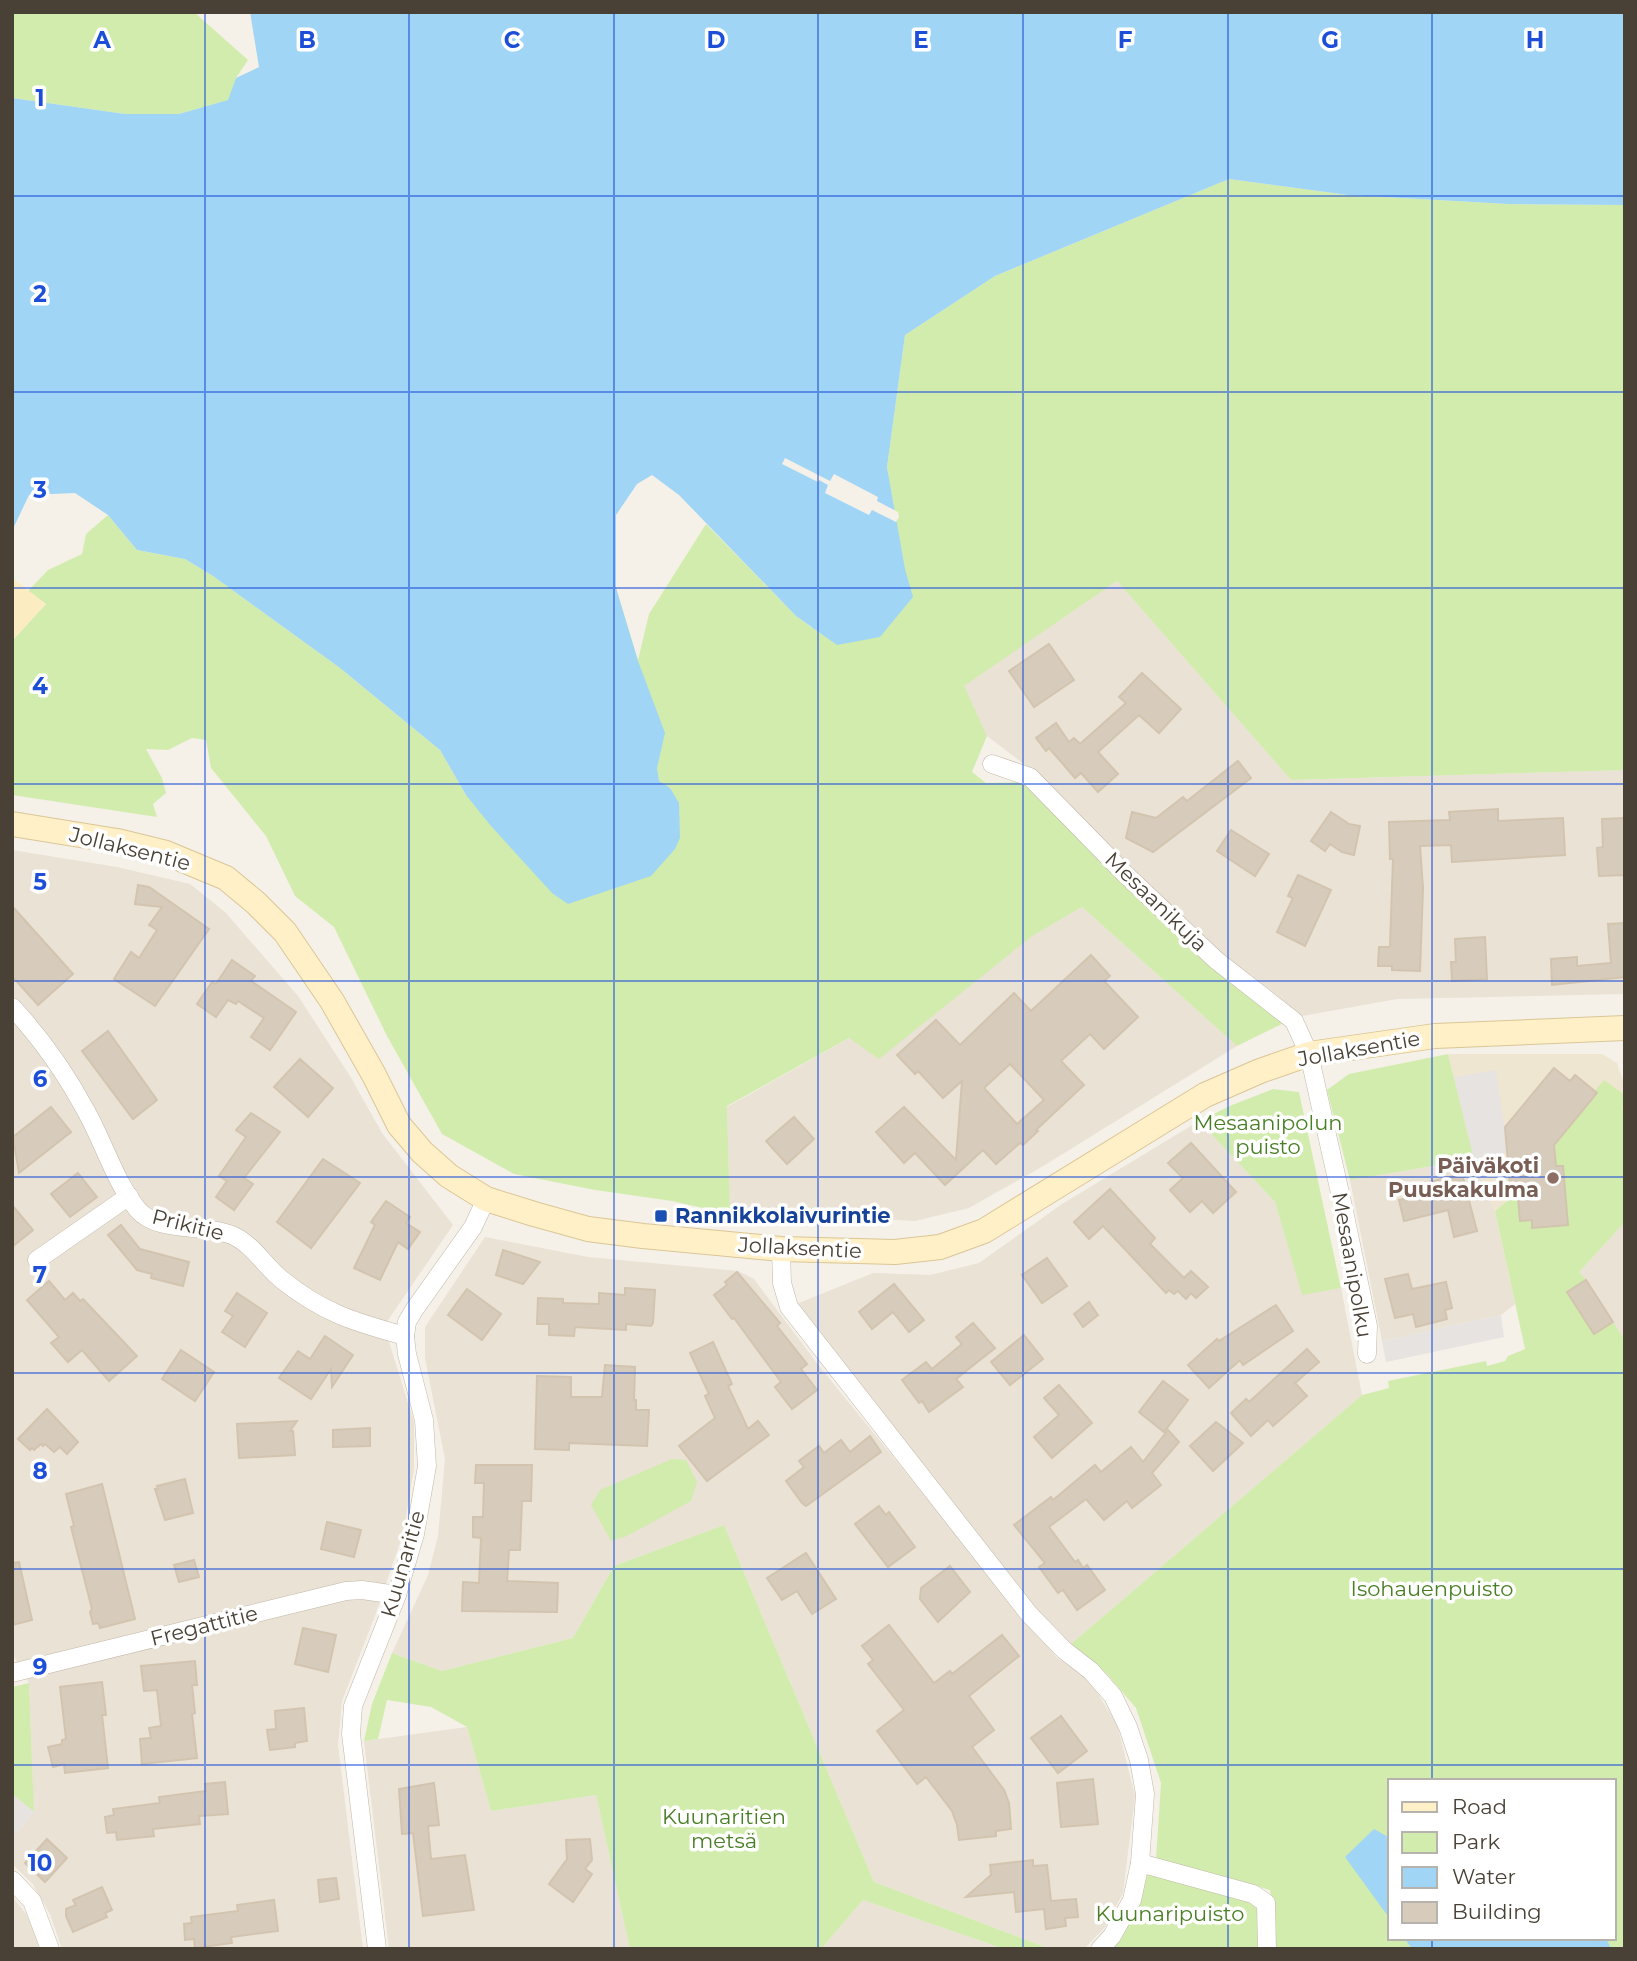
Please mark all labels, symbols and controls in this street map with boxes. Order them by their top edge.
text: A [92,26,111,54]
text: B [298,26,316,54]
text: C [504,26,521,54]
text: D [707,26,726,54]
text: E [913,26,929,54]
text: F [1118,26,1133,54]
text: G [1321,26,1339,54]
text: H [1526,26,1544,54]
text: 1 [35,84,45,112]
text: 2 [33,280,47,308]
text: 3 [32,476,47,504]
text: 4 [32,672,48,700]
street label: Jollaksentie [66,821,193,876]
street label: Mesaanikuja [1100,847,1213,957]
text: 5 [33,868,47,896]
street label: Jollaksentie [1295,1025,1422,1072]
text: 6 [33,1065,48,1093]
park label: Mesaanipolun puisto [1194,1110,1342,1159]
place label: Päiväkoti Puuskakulma [1388,1153,1539,1202]
marker: Päiväkoti Puuskakulma [1545,1170,1561,1186]
street label: Mesaanipolku [1327,1190,1378,1340]
place label: Rannikkolaivurintie [675,1203,891,1228]
street label: Prikitie [149,1204,227,1246]
marker: Rannikkolaivurintie [653,1208,669,1224]
street label: Jollaksentie [737,1232,862,1263]
text: 7 [33,1261,47,1289]
text: 8 [32,1457,48,1485]
street label: Kuunaritie [375,1508,430,1620]
park label: Isohauenpuisto [1351,1576,1513,1601]
street label: Fregattitie [148,1600,260,1651]
text: 9 [33,1653,47,1681]
legend [1388,1779,1616,1940]
text: Road [1452,1794,1507,1819]
park label: Kuunaritien metsä [662,1804,786,1853]
text: Park [1452,1829,1500,1854]
text: 10 [28,1849,52,1877]
text: Water [1452,1864,1516,1889]
text: Building [1452,1899,1542,1924]
park label: Kuunaripuisto [1096,1901,1244,1926]

